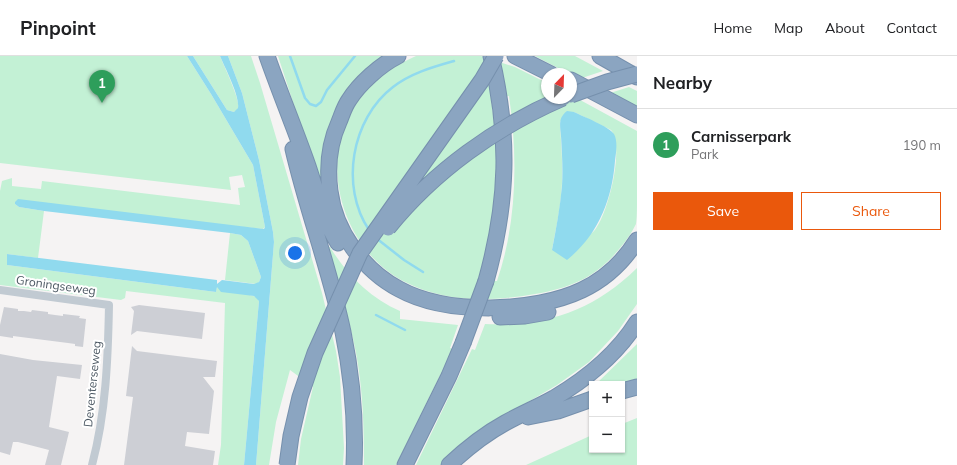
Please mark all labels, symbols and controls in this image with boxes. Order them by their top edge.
text: Pinpoint [20,16,96,40]
text: Home [713,19,752,37]
text: Map [774,19,803,37]
text: About [825,19,865,37]
text: Contact [887,19,937,37]
north arrow [541,68,577,104]
pin: 1 [89,70,115,103]
text: Nearby [653,72,712,93]
text: Carnisserpark [691,127,791,146]
text: 1 [662,137,670,153]
text: 190 m [903,137,941,153]
text: Park [691,146,718,162]
button: Save [653,192,793,230]
button: Share [801,192,941,230]
your location [285,243,305,263]
street label: Groningseweg [15,272,97,298]
street label: Deventerseweg [80,340,104,428]
map controls [589,381,625,453]
button: + [589,381,625,417]
button: − [589,417,625,453]

